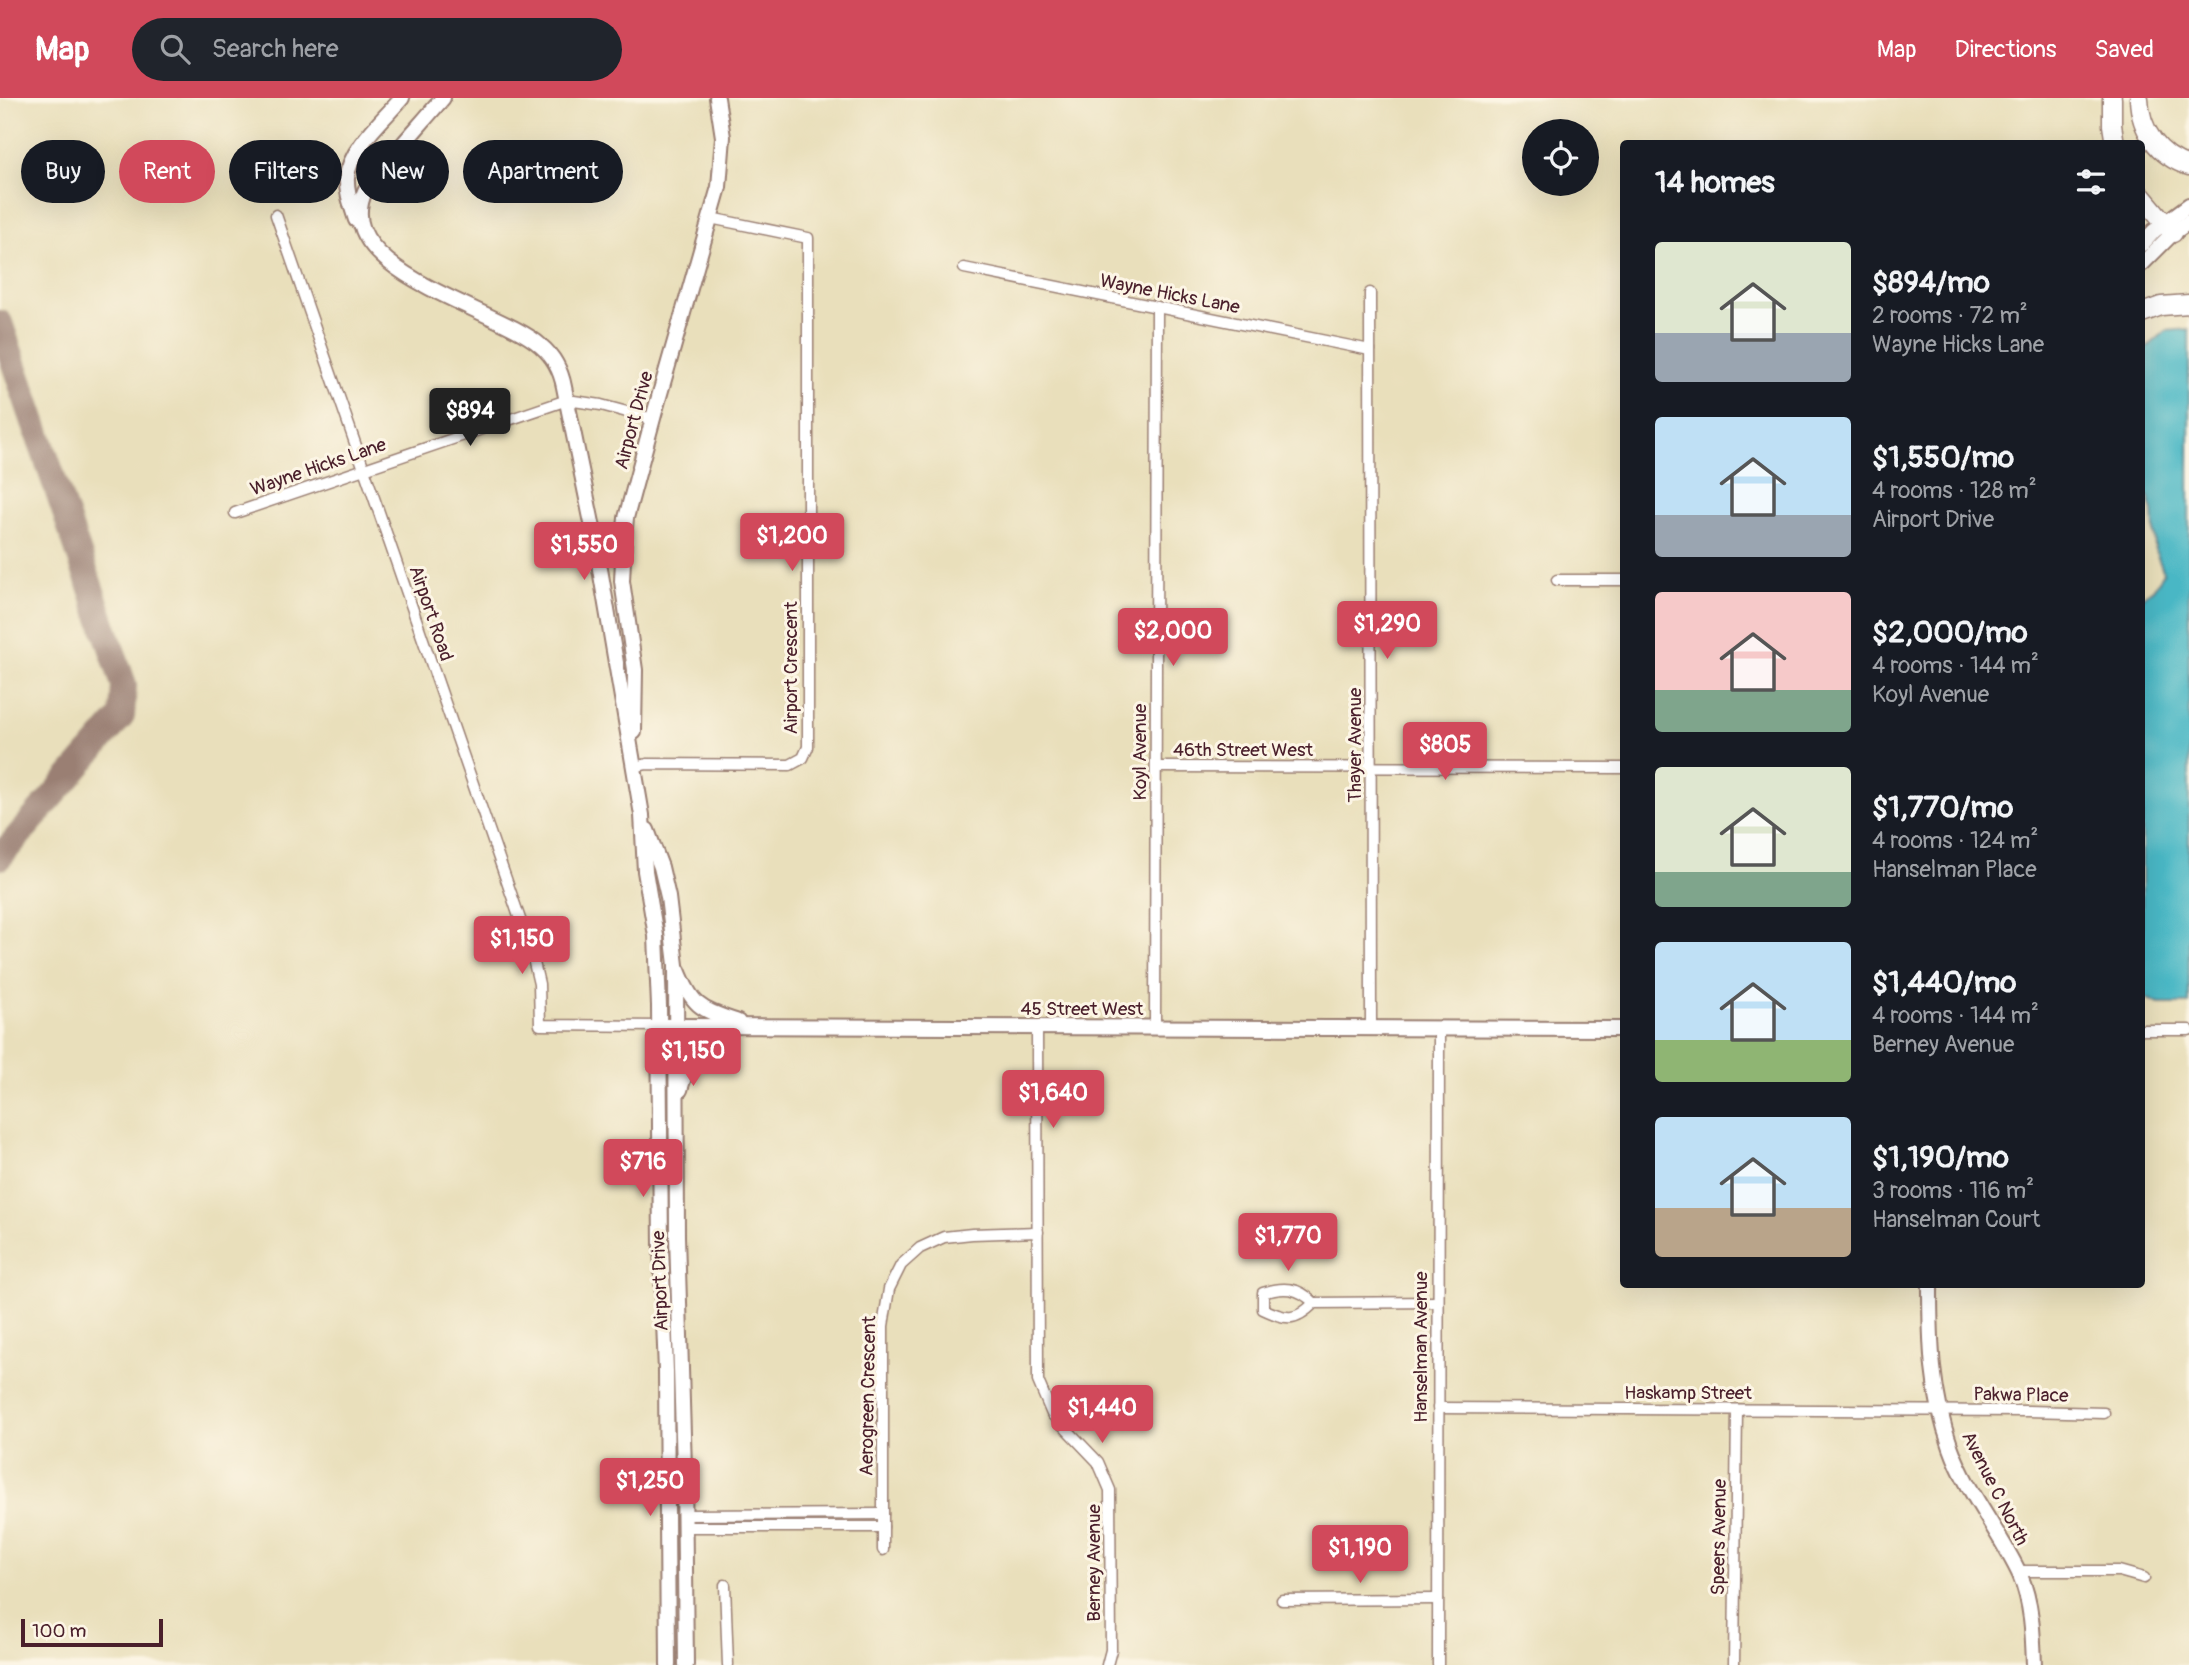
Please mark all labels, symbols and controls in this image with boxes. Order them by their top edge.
search box [132,18,622,81]
text: Map [35,29,90,70]
icon: search [156,30,194,68]
text: Search here [212,33,339,65]
text: Map [1877,35,1917,64]
text: Directions [1955,35,2056,64]
text: Saved [2094,35,2154,64]
map controls [1522,119,1599,196]
button: locate [1522,119,1599,196]
chip: Buy [21,140,105,203]
chip: Rent [119,140,215,203]
chip: Filters [229,140,342,203]
chip: New [356,140,449,203]
chip: Apartment [463,140,623,203]
icon: filters [2072,163,2110,201]
text: 14 homes [1655,164,1775,201]
text: $894/mo [1872,264,1990,301]
street label: Wayne Hicks Lane [1098,269,1242,319]
icon: home [1711,270,1795,354]
text: 2 rooms · 72 m² [1872,301,2028,330]
text: Wayne Hicks Lane [1872,330,2044,359]
street label: Airport Drive [609,368,659,472]
pin: $894 [429,388,511,448]
text: $894 [445,396,495,425]
street label: Wayne Hicks Lane [247,432,390,501]
text: $1,550/mo [1872,439,2014,476]
icon: home [1711,445,1795,529]
text: 4 rooms · 128 m² [1872,476,2037,505]
text: Airport Drive [1872,505,1994,534]
pin: $1,200 [735,514,849,573]
text: $1,200 [756,521,828,550]
pin: $1,550 [527,522,641,582]
text: $1,550 [550,530,618,559]
street label: Airport Road [403,562,459,664]
street label: Airport Crescent [779,601,803,735]
pin: $1,290 [1330,602,1444,661]
pin: $2,000 [1116,608,1230,668]
text: $1,290 [1353,609,1421,638]
text: $2,000/mo [1872,614,2028,651]
text: $2,000 [1134,616,1212,645]
icon: home [1711,620,1795,704]
text: 4 rooms · 144 m² [1872,651,2039,680]
text: Koyl Avenue [1872,680,1989,709]
street label: Thayer Avenue [1343,687,1367,802]
street label: Koyl Avenue [1128,703,1152,800]
pin: $805 [1404,722,1486,782]
text: $805 [1419,730,1471,759]
street label: 46th Street West [1173,738,1313,762]
text: $1,770/mo [1872,789,2013,826]
icon: home [1711,795,1795,879]
text: 4 rooms · 124 m² [1872,826,2038,855]
text: Hanselman Place [1872,855,2037,884]
pin: $1,150 [465,916,579,976]
text: $1,150 [490,924,554,953]
text: $1,440/mo [1872,964,2016,1001]
icon: home [1711,970,1795,1054]
street label: 45 Street West [1021,997,1144,1021]
text: 4 rooms · 144 m² [1872,1001,2039,1030]
pin: $1,150 [636,1028,750,1088]
text: Berney Avenue [1872,1030,2014,1059]
text: $1,150 [661,1036,725,1065]
pin: $1,640 [996,1070,1110,1130]
text: $1,640 [1018,1078,1088,1107]
text: $1,190/mo [1872,1139,2009,1176]
pin: $716 [602,1140,684,1199]
icon: home [1711,1145,1795,1229]
text: $716 [619,1147,667,1176]
text: 3 rooms · 116 m² [1872,1176,2034,1205]
text: Hanselman Court [1872,1205,2040,1234]
pin: $1,770 [1231,1214,1345,1273]
text: $1,770 [1254,1221,1322,1250]
street label: Airport Drive [646,1230,674,1332]
street label: Hanselman Avenue [1409,1271,1433,1423]
street label: Aerogreen Crescent [855,1315,881,1476]
street label: Haskamp Street [1624,1381,1752,1405]
street label: Pakwa Place [1973,1382,2069,1408]
pin: $1,440 [1045,1386,1159,1445]
text: $1,440 [1067,1393,1137,1422]
street label: Avenue C North [1956,1427,2034,1550]
pin: $1,250 [593,1458,707,1518]
text: $1,250 [616,1466,684,1495]
street label: Speers Avenue [1706,1478,1732,1596]
street label: Berney Avenue [1082,1504,1106,1622]
pin: $1,190 [1303,1526,1417,1585]
text: $1,190 [1328,1533,1392,1562]
scale bar [21,1616,163,1648]
text: 100 m [32,1619,86,1643]

